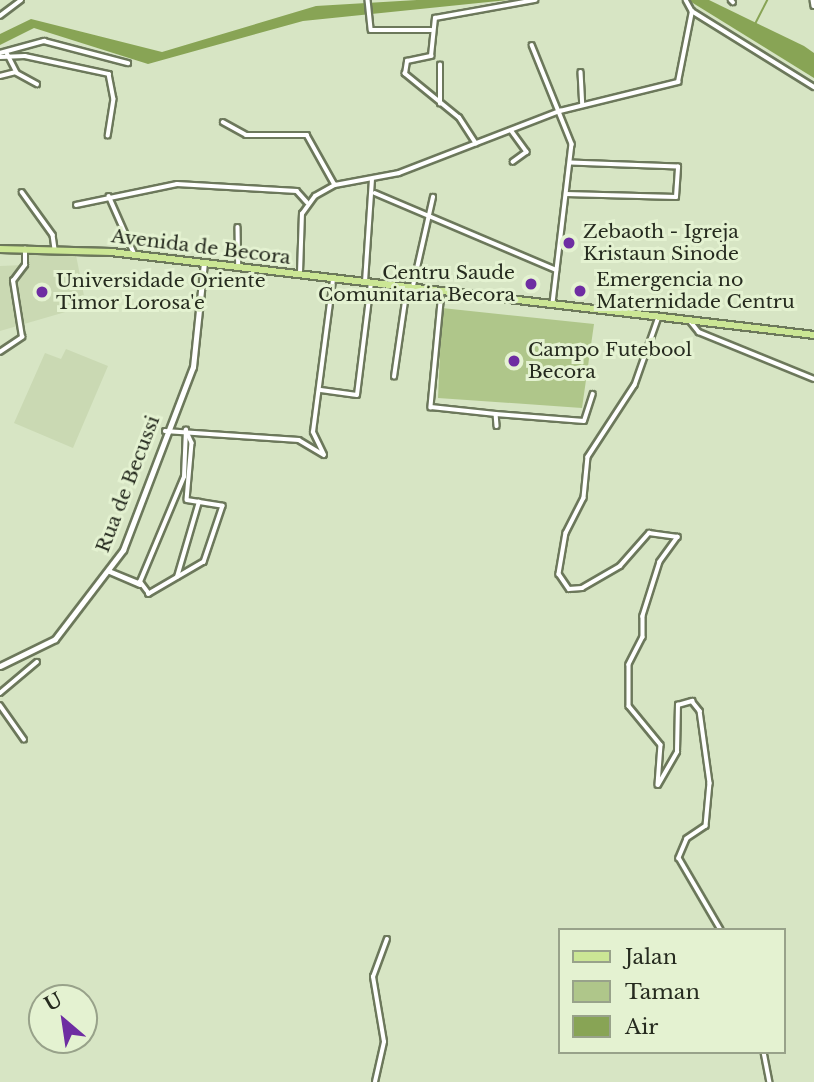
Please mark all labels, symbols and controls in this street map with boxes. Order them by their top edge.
place label: Zebaoth - Igreja Kristaun Sinode [583,221,739,265]
street label: Avenida de Becora [110,225,292,269]
marker: Zebaoth - Igreja Kristaun Sinode [561,235,577,251]
place label: Centru Saude Comunitaria Becora [318,262,515,306]
place label: Emergencia no Maternidade Centru [596,269,795,313]
place label: Universidade Oriente Timor Lorosa'e [56,270,266,314]
marker: Centru Saude Comunitaria Becora [521,274,541,294]
marker: Emergencia no Maternidade Centru [570,281,590,301]
marker: Universidade Oriente Timor Lorosa'e [34,284,50,300]
place label: Campo Futebool Becora [528,339,692,383]
marker: Campo Futebool Becora [506,353,522,369]
street label: Rua de Becussi [91,412,165,556]
legend [558,928,786,1054]
text: Jalan [625,944,677,970]
text: Taman [625,979,700,1005]
north arrow [28,984,98,1054]
text: U [41,988,66,1016]
text: Air [625,1014,658,1040]

